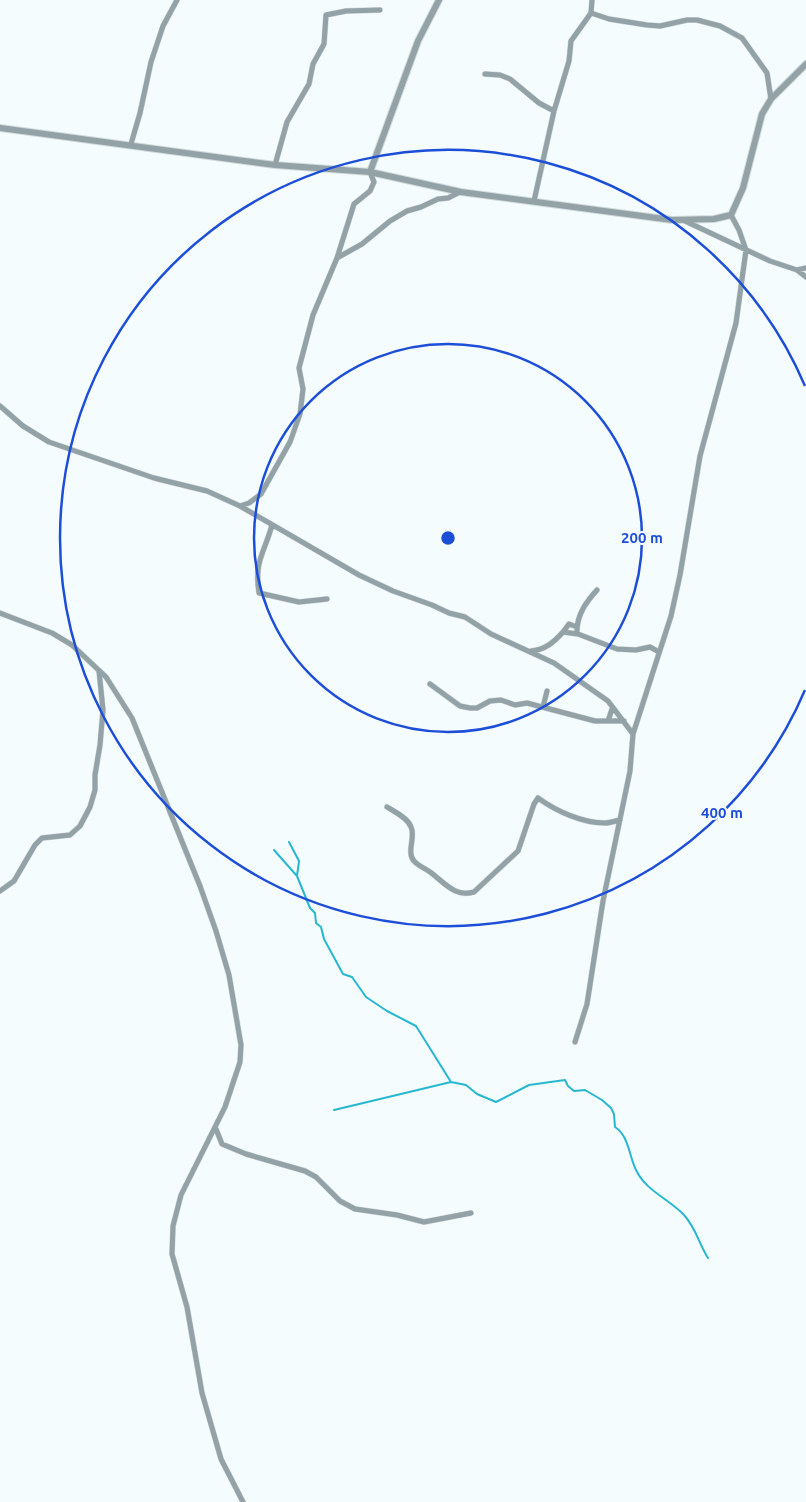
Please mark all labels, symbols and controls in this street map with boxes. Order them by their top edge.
centre of rings [439,529,457,547]
text: 200 m [621,529,663,546]
text: 400 m [701,804,743,821]

